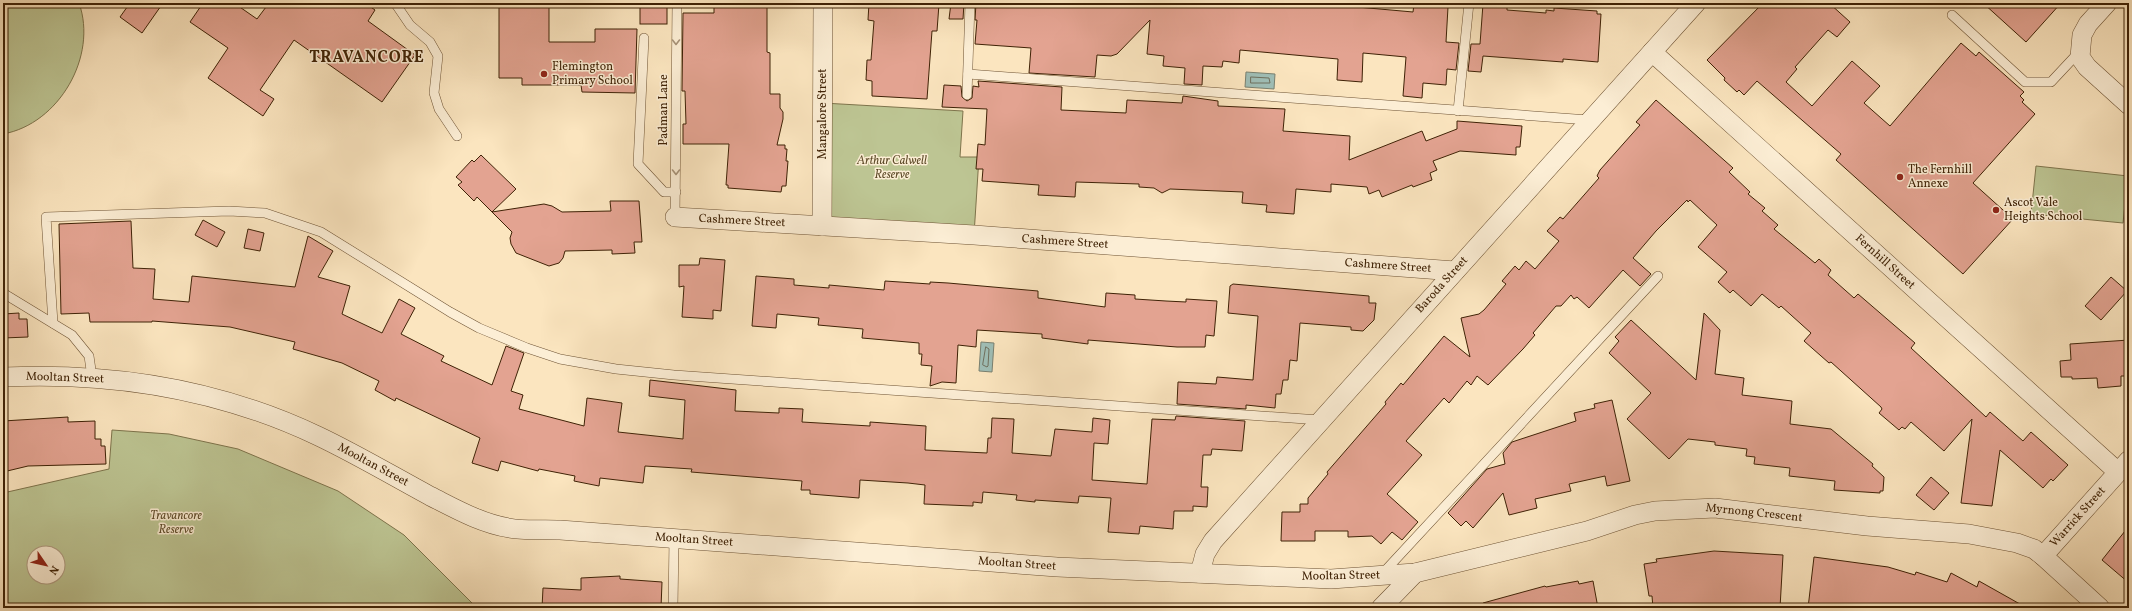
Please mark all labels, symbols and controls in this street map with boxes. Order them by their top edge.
one-way arrow [672,39,680,45]
district label: TRAVANCORE [309,47,425,69]
place label: Flemington Primary School [552,59,633,89]
marker: Flemington Primary School [539,69,549,79]
street label: Mangalore Street [815,69,831,159]
street label: Padman Lane [656,74,672,146]
park label: Arthur Calwell Reserve [856,153,927,183]
place label: The Fernhill Annexe [1908,162,1972,192]
one-way arrow [672,169,680,175]
marker: The Fernhill Annexe [1895,172,1905,182]
place label: Ascot Vale Heights School [2004,195,2083,225]
marker: Ascot Vale Heights School [1991,205,2001,215]
street label: Cashmere Street [698,211,786,231]
street label: Cashmere Street [1021,231,1109,253]
street label: Fernhill Street [1851,231,1919,293]
street label: Baroda Street [1412,253,1472,317]
street label: Cashmere Street [1344,255,1432,277]
street label: Mooltan Street [26,369,104,387]
street label: Mooltan Street [335,440,411,490]
street label: Warrick Street [2047,483,2109,551]
street label: Myrnong Crescent [1705,500,1803,526]
park label: Travancore Reserve [150,508,202,538]
street label: Mooltan Street [654,529,734,551]
north arrow [26,545,66,585]
street label: Mooltan Street [977,553,1057,575]
text: N [45,562,62,577]
street label: Mooltan Street [1302,567,1380,585]

